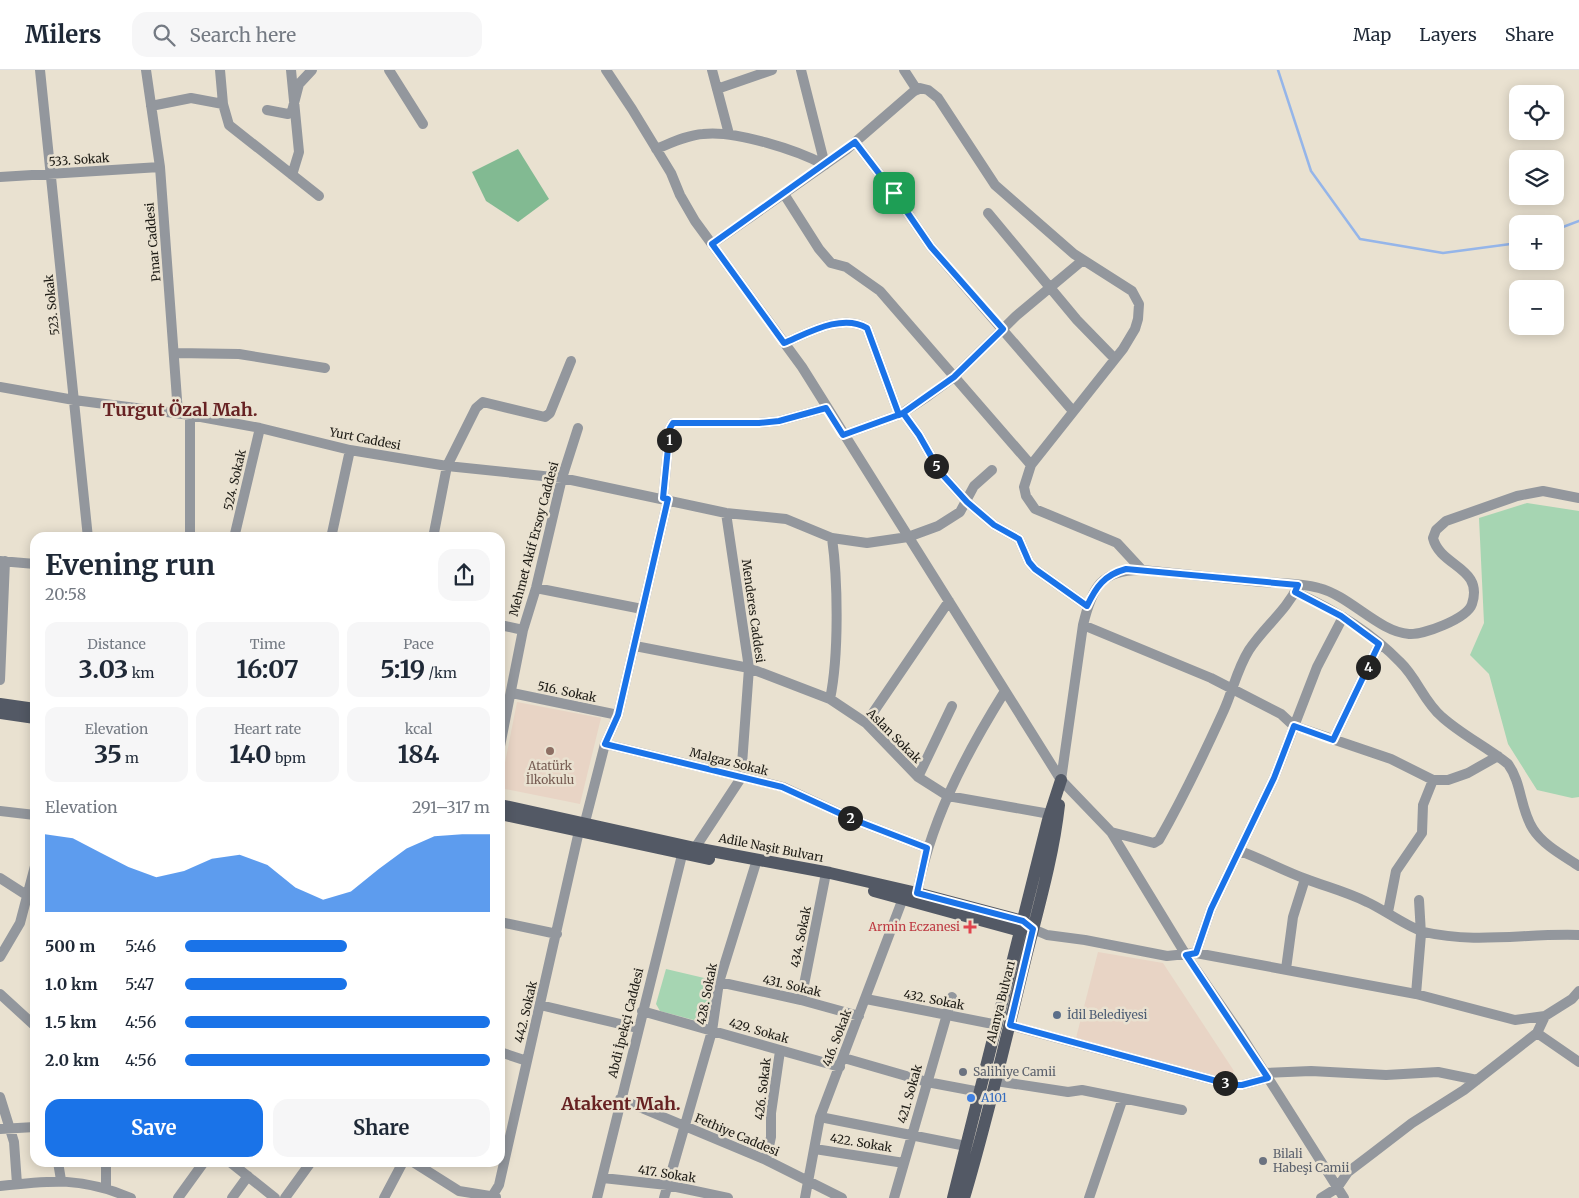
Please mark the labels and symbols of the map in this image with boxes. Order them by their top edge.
street label: 533. Sokak [48,150,110,169]
pin [873,172,915,214]
street label: Pınar Caddesi [142,202,163,282]
street label: 523. Sokak [41,273,62,336]
district label: Turgut Özal Mah. [102,398,258,421]
street label: Yurt Caddesi [327,424,402,453]
pin: 1 [656,428,682,452]
street label: 524. Sokak [220,448,249,512]
pin: 5 [924,454,948,478]
street label: Mehmet Akif Ersoy Caddesi [506,460,561,618]
street label: Menderes Caddesi [739,558,768,664]
pin: 4 [1356,654,1380,680]
street label: 516. Sokak [536,678,598,705]
street label: Aslan Sokak [863,705,925,766]
street label: Malgaz Sokak [688,744,771,779]
marker: Atatürk İlkokulu [544,745,556,757]
place label: Atatürk İlkokulu [526,758,575,787]
pin: 2 [838,806,862,830]
street label: Adile Naşit Bulvarı [716,830,825,865]
street label: 434. Sokak [787,905,814,969]
place label: Armin Eczanesi [868,919,960,934]
marker: Armin Eczanesi [964,921,976,933]
street label: Alanya Bulvarı [983,959,1018,1045]
street label: 428. Sokak [693,961,720,1026]
street label: Abdi İpekçi Caddesi [604,966,646,1080]
street label: 431. Sokak [761,971,823,1000]
street label: 442. Sokak [511,979,540,1044]
street label: 432. Sokak [902,986,966,1013]
street label: 416. Sokak [819,1007,854,1069]
place label: İdil Belediyesi [1067,1007,1148,1022]
marker: İdil Belediyesi [1051,1009,1063,1021]
street label: 429. Sokak [727,1015,791,1046]
street label: 426. Sokak [751,1057,774,1121]
street label: 421. Sokak [894,1062,925,1125]
place label: Salihiye Camii [973,1064,1056,1079]
marker: Salihiye Camii [957,1066,969,1078]
pin: 3 [1212,1070,1238,1096]
place label: A101 [980,1090,1008,1105]
district label: Atakent Mah. [560,1092,681,1115]
marker: A101 [965,1092,977,1104]
street label: Fethiye Caddesi [693,1110,782,1159]
street label: 422. Sokak [829,1130,894,1155]
place label: Bilali Habeşi Camii [1273,1146,1349,1175]
marker: Bilali Habeşi Camii [1257,1155,1269,1167]
street label: 417. Sokak [637,1162,697,1186]

